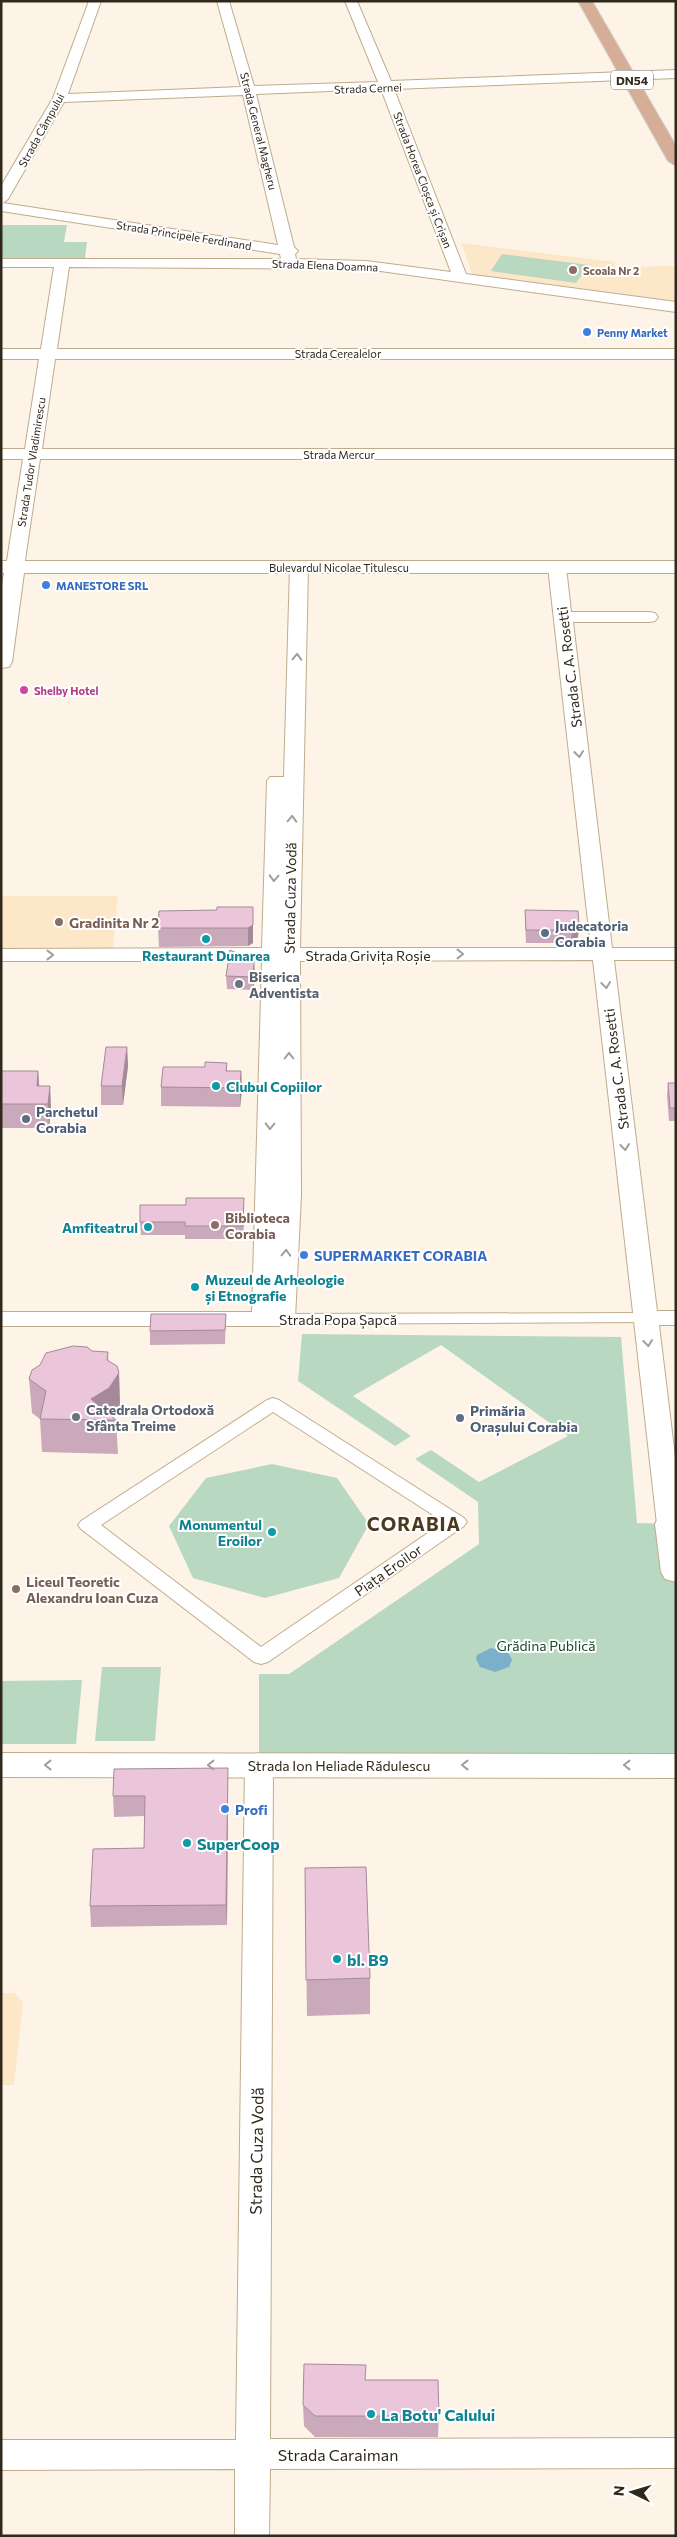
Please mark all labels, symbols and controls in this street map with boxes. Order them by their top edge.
road number: DN54 [611,70,653,90]
street label: Strada General Magheru [238,71,280,191]
street label: Strada Cernei [334,80,402,96]
street label: Strada Câmpului [15,91,67,169]
street label: Strada Horea Cloșca și Crișan [390,110,455,250]
street label: Strada Principele Ferdinand [115,218,253,252]
street label: Strada Elena Doamna [272,257,378,273]
marker: Scoala Nr 2 [567,264,579,276]
place label: Scoala Nr 2 [583,264,639,277]
marker: Penny Market [581,326,593,338]
place label: Penny Market [597,326,668,339]
street label: Strada Cerealelor [295,347,382,360]
street label: Strada Tudor Vladimirescu [14,396,48,528]
street label: Strada Mercur [303,448,375,461]
street label: Bulevardul Nicolae Titulescu [269,561,409,574]
marker: MANESTORE SRL [40,579,52,591]
place label: MANESTORE SRL [56,579,149,592]
street label: Strada C. A. Rosetti [553,606,585,728]
one-way arrow [291,652,302,660]
marker: Shelby Hotel [18,684,30,696]
place label: Shelby Hotel [34,684,98,697]
one-way arrow [573,751,584,759]
one-way arrow [287,815,297,822]
street label: Strada Cuza Vodă [281,842,299,954]
one-way arrow [269,874,279,882]
place label: Gradinita Nr 2 [69,914,159,931]
marker: Gradinita Nr 2 [53,916,65,928]
place label: Judecatoria Corabia [555,917,628,950]
marker: Judecatoria Corabia [539,927,551,939]
marker: Restaurant Dunarea [200,933,212,945]
place label: Restaurant Dunarea [142,947,270,964]
street label: Strada Grivița Roșie [305,947,431,965]
one-way arrow [456,949,464,959]
one-way arrow [46,950,54,960]
place label: Biserica Adventista [249,968,319,1001]
marker: Biserica Adventista [233,978,245,990]
one-way arrow [600,982,611,990]
street label: Strada C. A. Rosetti [600,1008,632,1130]
one-way arrow [284,1051,294,1059]
place label: Clubul Copiilor [226,1078,322,1095]
marker: Clubul Copiilor [210,1080,222,1092]
place label: Parchetul Corabia [36,1103,98,1136]
marker: Parchetul Corabia [20,1113,32,1125]
one-way arrow [265,1122,276,1130]
one-way arrow [619,1143,630,1151]
place label: Biblioteca Corabia [225,1209,290,1242]
place label: Amfiteatrul [62,1219,138,1236]
marker: Biblioteca Corabia [209,1219,221,1231]
marker: Amfiteatrul [142,1221,154,1233]
place label: SUPERMARKET CORABIA [314,1247,487,1264]
one-way arrow [281,1249,292,1257]
marker: SUPERMARKET CORABIA [298,1249,310,1261]
place label: Muzeul de Arheologie și Etnografie [205,1271,344,1305]
marker: Muzeul de Arheologie și Etnografie [189,1281,201,1293]
street label: Strada Popa Șapcă [279,1311,397,1329]
one-way arrow [642,1339,653,1347]
place label: Catedrala Ortodoxă Sfânta Treime [86,1401,214,1434]
place label: Primăria Orașului Corabia [470,1402,578,1436]
marker: Catedrala Ortodoxă Sfânta Treime [70,1411,82,1423]
marker: Primăria Orașului Corabia [454,1412,466,1424]
district label: CORABIA [367,1512,461,1535]
place label: Monumentul Eroilor [179,1516,262,1549]
marker: Monumentul Eroilor [266,1526,278,1538]
street label: Piața Eroilor [351,1540,426,1600]
place label: Liceul Teoretic Alexandru Ioan Cuza [26,1573,158,1606]
marker: Liceul Teoretic Alexandru Ioan Cuza [10,1583,22,1595]
park label: Grădina Publică [497,1637,595,1654]
street label: Strada Ion Heliade Rădulescu [248,1757,430,1774]
one-way arrow [44,1760,52,1770]
one-way arrow [206,1760,214,1770]
one-way arrow [460,1760,468,1770]
one-way arrow [623,1760,630,1770]
place label: Profi [235,1801,268,1818]
marker: Profi [219,1803,231,1815]
place label: SuperCoop [197,1834,280,1853]
marker: SuperCoop [181,1837,193,1849]
place label: bl. B9 [347,1950,389,1969]
marker: bl. B9 [331,1953,343,1965]
street label: Strada Cuza Vodă [245,2087,267,2215]
place label: La Botu' Calului [381,2405,495,2424]
marker: La Botu' Calului [365,2408,377,2420]
street label: Strada Caraiman [278,2445,398,2464]
north arrow [607,2467,657,2517]
text: N [610,2485,627,2497]

